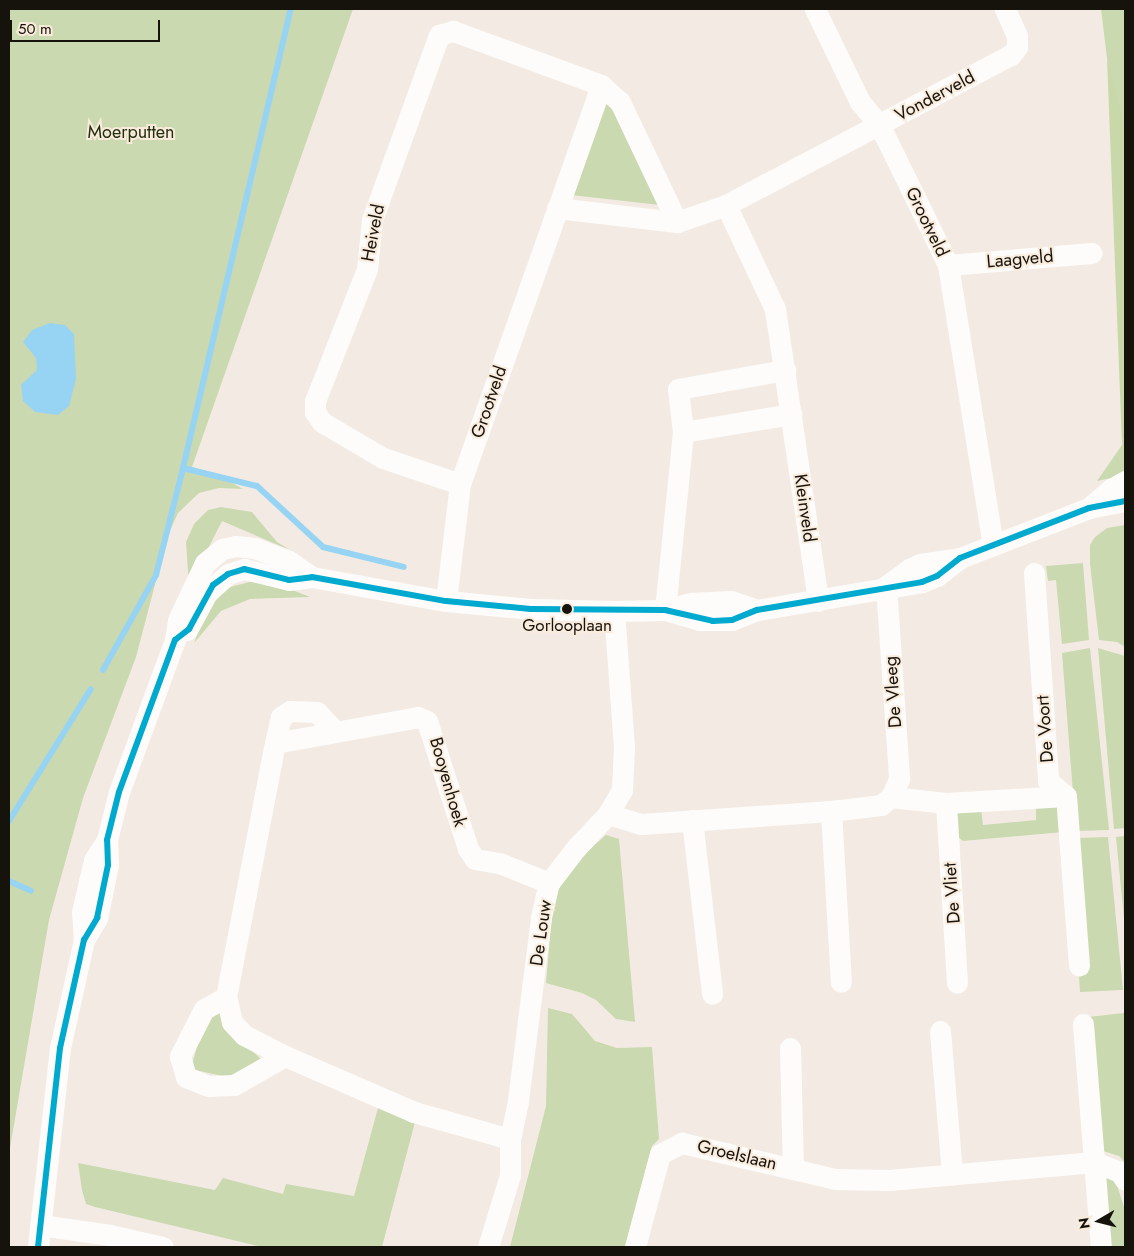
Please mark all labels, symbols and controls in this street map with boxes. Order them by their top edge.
scale bar [12,10,162,42]
text: 50 m [18,18,52,40]
street label: Vonderveld [891,66,979,126]
park label: Moerputten [88,121,174,143]
street label: Grootveld [901,183,953,261]
street label: Heiveld [357,202,389,264]
street label: Laagveld [986,245,1054,273]
street label: Grootveld [467,363,511,441]
street label: Kleinveld [790,472,820,544]
marker: Gorlooplaan [562,604,572,614]
place label: Gorlooplaan [522,616,612,636]
street label: De Vleeg [880,655,906,729]
street label: De Voort [1032,695,1058,763]
street label: Booyenhoek [425,735,471,829]
street label: De Vliet [939,862,965,924]
street label: De Louw [526,899,556,967]
street label: Groelslaan [695,1135,779,1175]
north arrow [1074,1196,1124,1246]
text: N [1073,1216,1095,1230]

